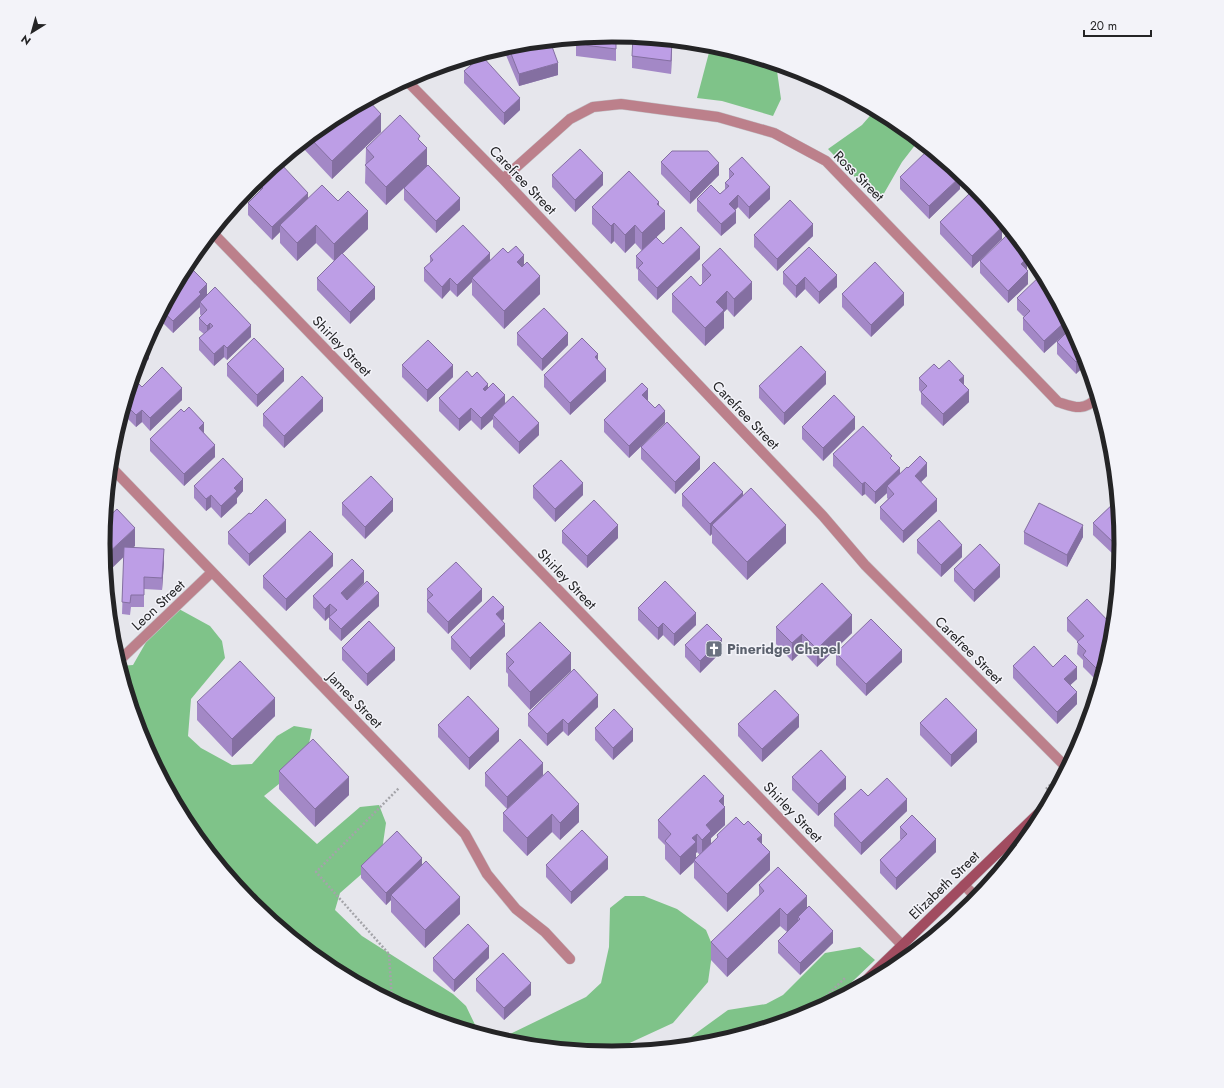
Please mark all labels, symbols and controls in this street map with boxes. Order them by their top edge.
north arrow [12,12,52,52]
scale bar [1084,12,1151,38]
text: 20 m [1090,17,1117,35]
text: N [18,31,34,49]
street label: Carefree Street [485,141,561,219]
street label: Ross Street [829,146,889,206]
street label: Shirley Street [308,311,377,381]
street label: Carefree Street [708,376,784,454]
street label: Shirley Street [533,544,602,614]
street label: Leon Street [127,575,189,635]
street label: Carefree Street [931,612,1008,689]
church icon: Pineridge Chapel [704,639,724,659]
place label: Pineridge Chapel [727,639,840,659]
street label: James Street [322,666,387,733]
street label: Shirley Street [759,777,828,847]
street label: Elizabeth Street [904,846,984,924]

